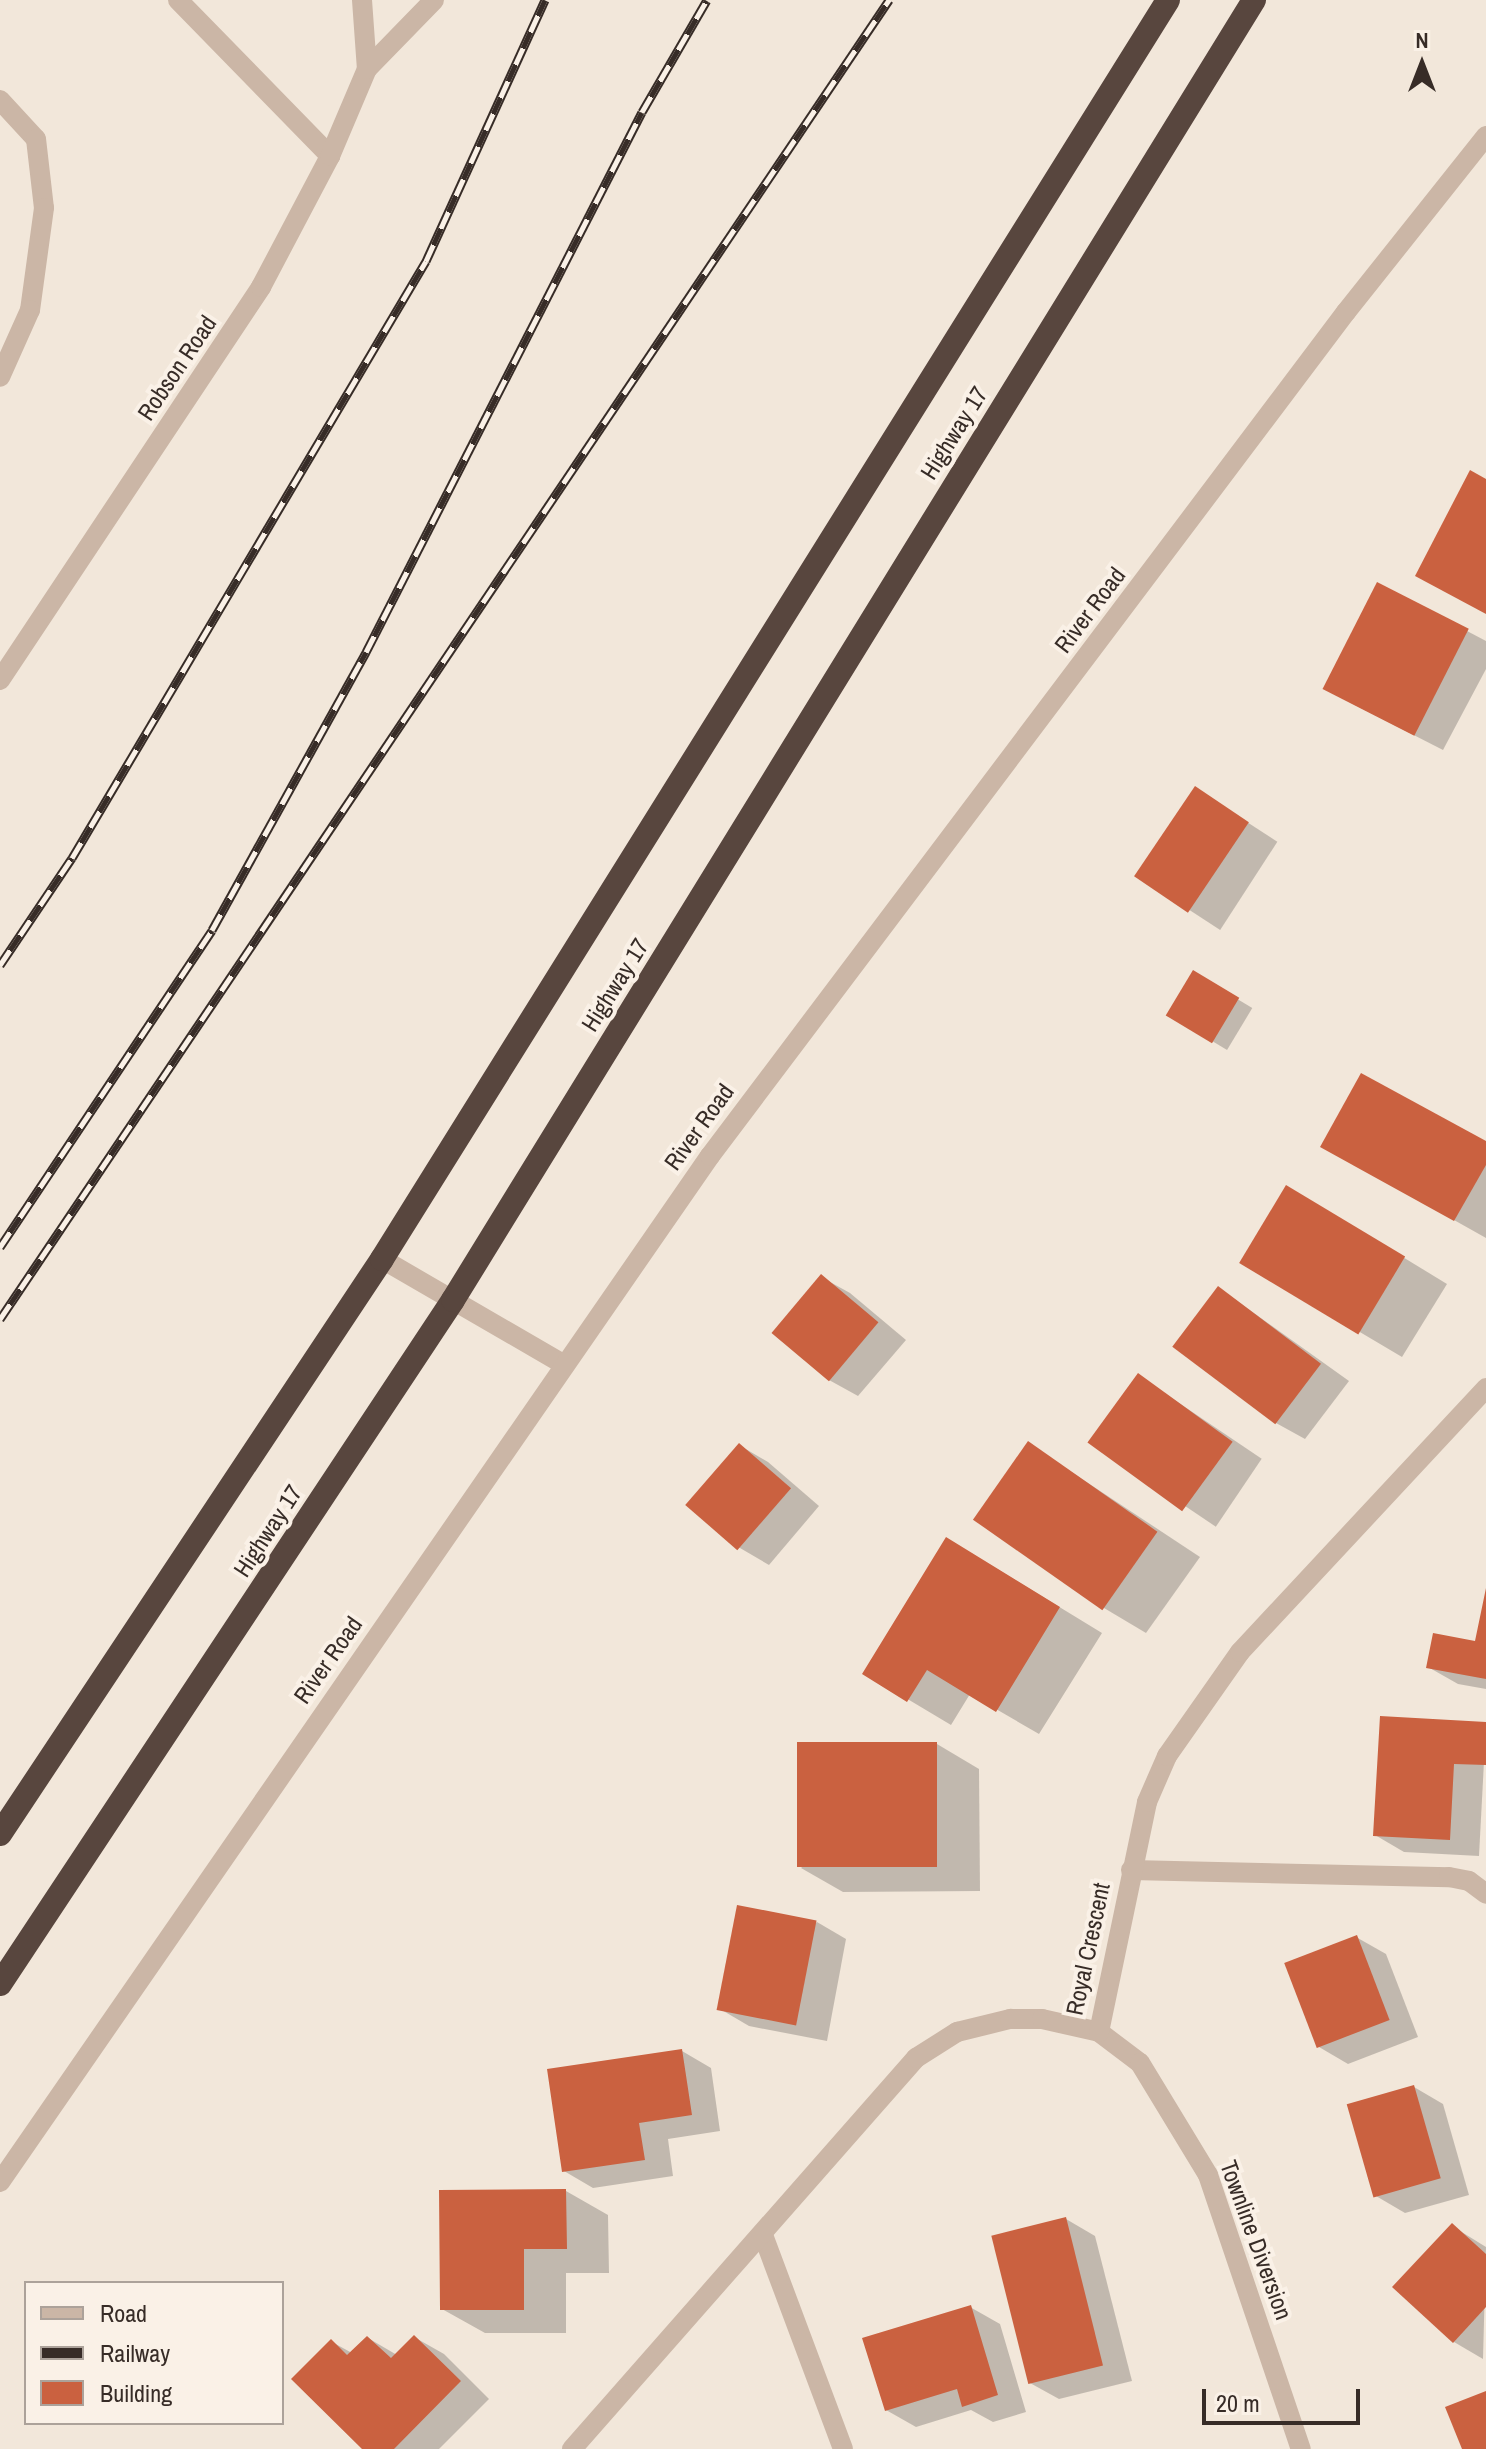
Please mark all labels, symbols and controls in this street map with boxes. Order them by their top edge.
north arrow [1382,24,1462,104]
text: N [1415,25,1429,55]
street label: Robson Road [131,310,223,426]
street label: Highway 17 [914,381,994,485]
street label: River Road [1049,562,1131,658]
street label: Highway 17 [575,933,655,1037]
street label: River Road [658,1078,740,1176]
street label: Highway 17 [228,1480,308,1582]
street label: River Road [288,1611,368,1709]
street label: Royal Crescent [1060,1880,1116,2018]
street label: Townline Diversion [1214,2156,1298,2324]
legend [24,2281,284,2425]
text: Road [100,2297,147,2329]
text: Railway [100,2337,170,2369]
scale bar [1206,2373,1364,2423]
text: Building [100,2377,172,2409]
text: 20 m [1216,2387,1260,2419]

